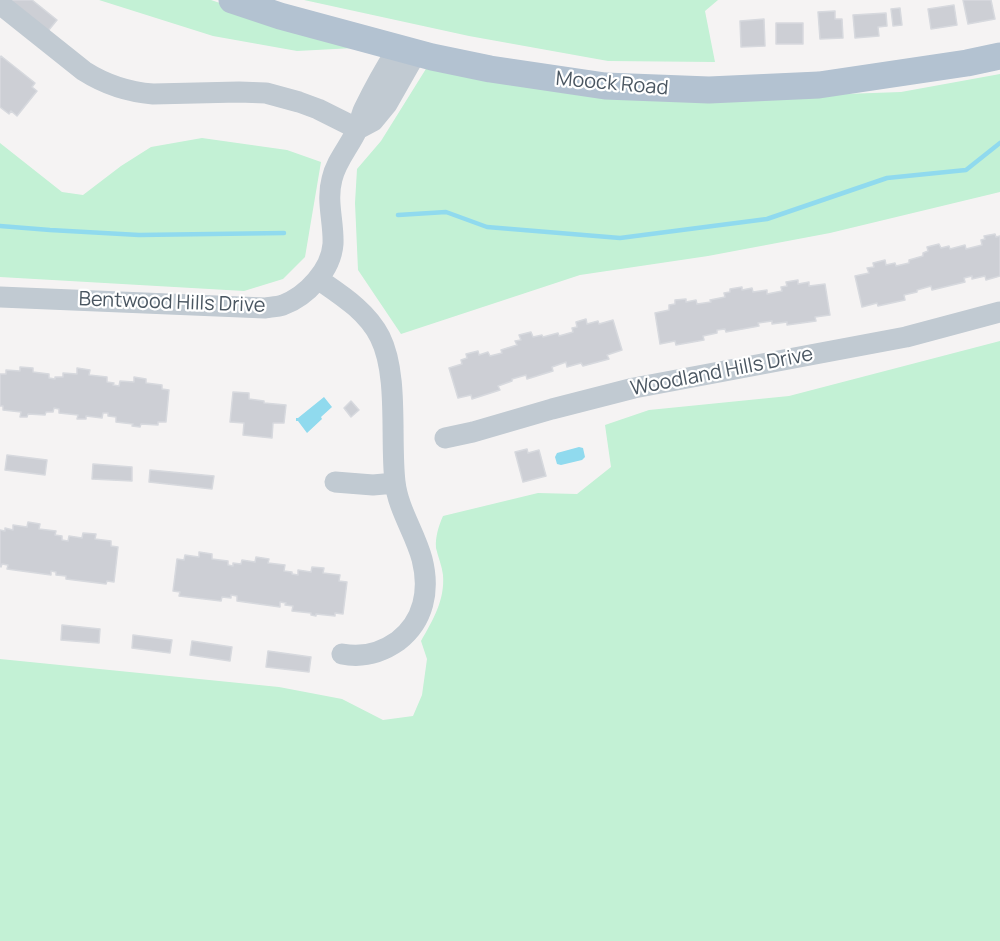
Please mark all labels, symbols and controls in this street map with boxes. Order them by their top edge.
street label: Moock Road [555,67,669,101]
street label: Bentwood Hills Drive [78,288,266,318]
street label: Woodland Hills Drive [629,343,815,401]

